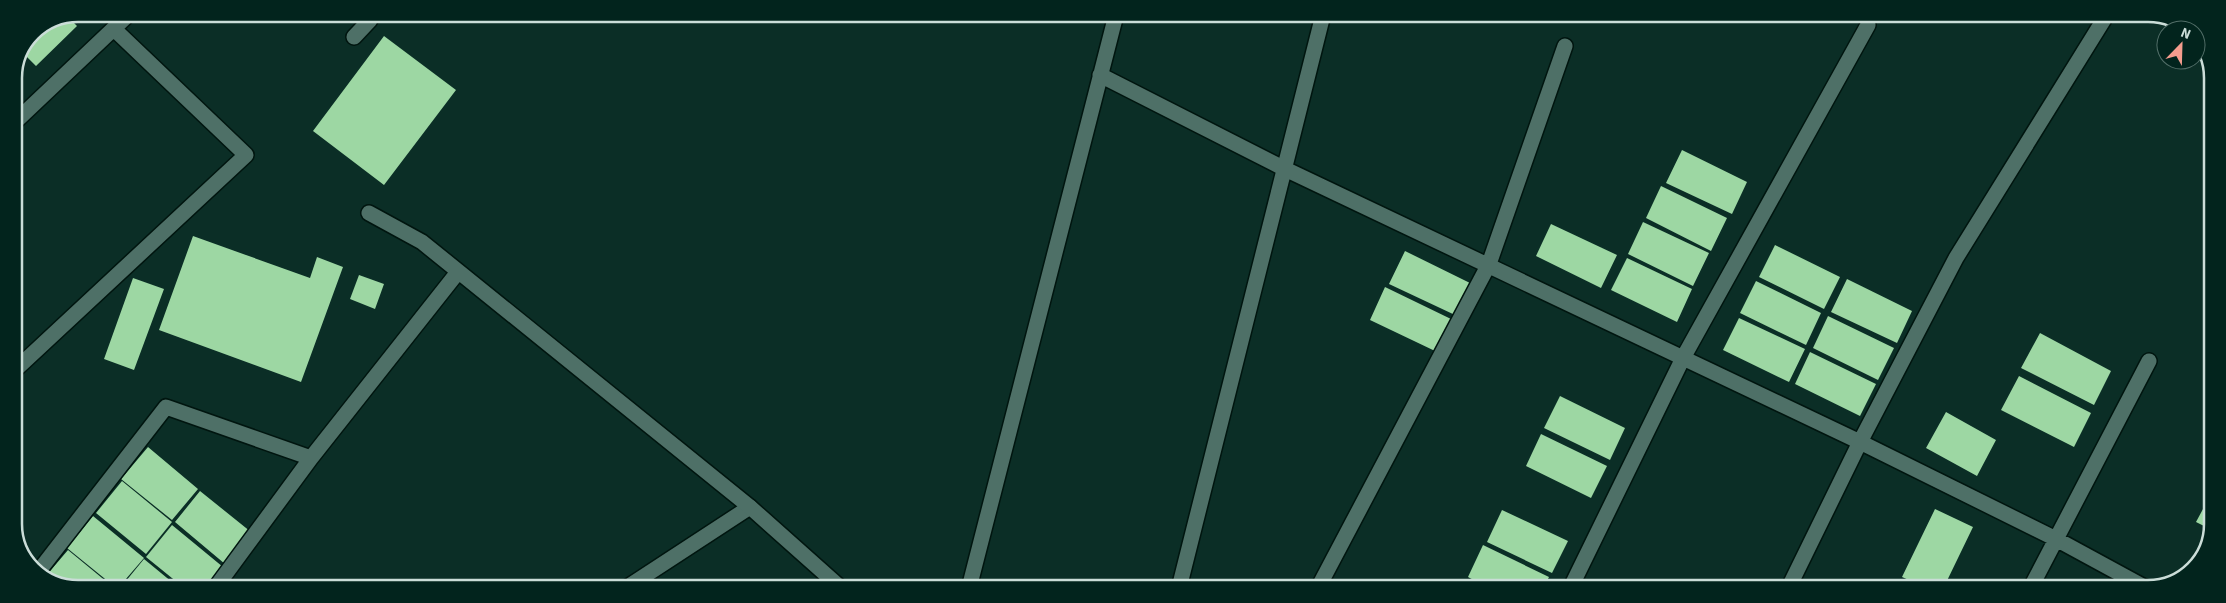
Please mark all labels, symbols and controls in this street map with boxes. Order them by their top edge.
north arrow [2156,20,2206,70]
text: N [2177,23,2194,45]

